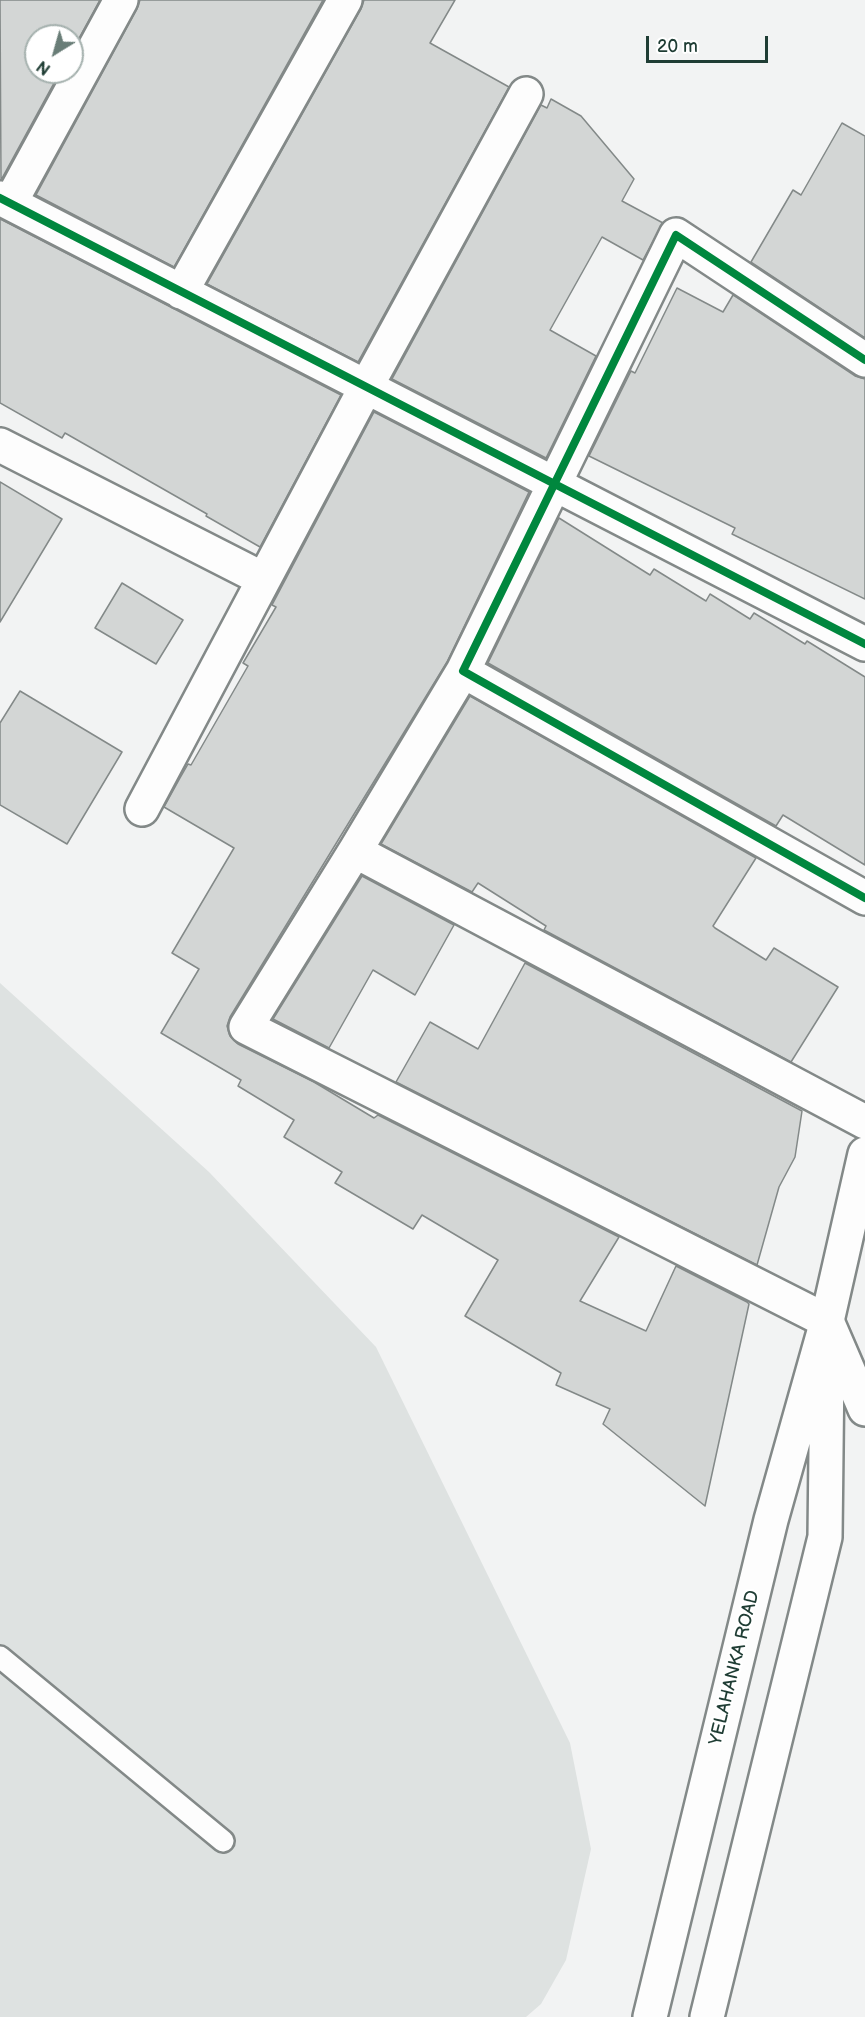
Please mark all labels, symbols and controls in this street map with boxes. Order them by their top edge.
north arrow [24,24,84,84]
scale bar [649,24,770,62]
text: 20 m [657,36,698,57]
text: N [34,56,55,78]
street label: YELAHANKA ROAD [705,1588,765,1748]

